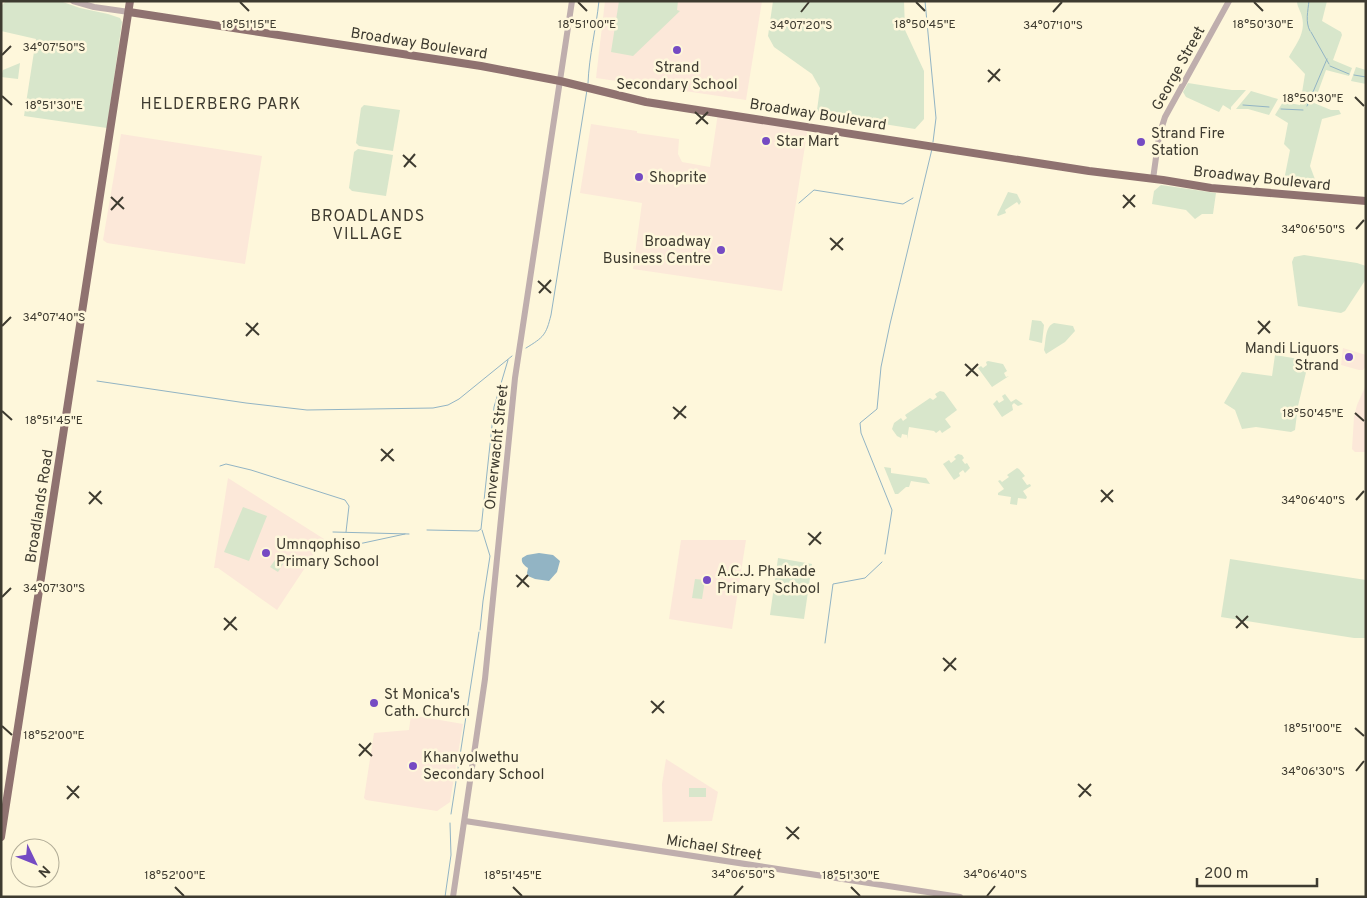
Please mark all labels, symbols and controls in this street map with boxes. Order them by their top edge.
text: 18°51'15"E [221,17,277,33]
text: 18°51'00"E [558,17,616,33]
text: 18°50'45"E [894,17,956,33]
text: 18°50'30"E [1232,17,1294,33]
text: 34°07'20"S [770,18,832,34]
text: 34°07'10"S [1023,18,1083,34]
street label: George Street [1148,23,1210,114]
street label: Broadway Boulevard [349,24,488,65]
text: 34°07'50"S [23,40,85,56]
marker: Strand Secondary School [671,44,683,56]
place label: Strand Secondary School [616,59,738,95]
text: 18°50'30"E [1282,91,1344,107]
district label: HELDERBERG PARK [141,95,301,115]
street label: Broadway Boulevard [748,95,887,136]
text: 18°51'30"E [25,98,83,114]
place label: Strand Fire Station [1151,125,1225,161]
place label: Star Mart [776,133,839,152]
marker: Star Mart [760,135,772,147]
marker: Strand Fire Station [1135,136,1147,148]
street label: Broadway Boulevard [1192,163,1332,196]
place label: Shoprite [649,169,707,188]
marker: Shoprite [633,171,645,183]
district label: BROADLANDS VILLAGE [311,207,425,245]
text: 34°06'50"S [1281,222,1345,238]
place label: Broadway Business Centre [603,233,711,269]
marker: Broadway Business Centre [715,244,727,256]
text: 34°07'40"S [23,310,85,326]
place label: Mandi Liquors Strand [1245,340,1339,376]
marker: Mandi Liquors Strand [1343,351,1355,363]
street label: Onverwacht Street [481,384,514,511]
text: 18°50'45"E [1282,406,1344,422]
text: 18°51'45"E [25,413,83,429]
street label: Broadlands Road [22,448,59,564]
text: 34°06'40"S [1281,493,1345,509]
place label: Umnqophiso Primary School [276,536,379,572]
marker: Umnqophiso Primary School [260,547,272,559]
place label: A.C.J. Phakade Primary School [717,563,820,599]
marker: A.C.J. Phakade Primary School [701,574,713,586]
text: 34°07'30"S [23,581,85,597]
place label: St Monica's Cath. Church [384,686,470,722]
marker: St Monica's Cath. Church [368,697,380,709]
text: 18°51'00"E [1284,721,1342,737]
text: 18°52'00"E [23,728,85,744]
place label: Khanyolwethu Secondary School [423,749,544,785]
marker: Khanyolwethu Secondary School [407,760,419,772]
text: 34°06'30"S [1281,764,1345,780]
street label: Michael Street [664,832,763,865]
north arrow [10,838,60,888]
scale bar [1197,856,1317,888]
text: N [34,861,53,880]
text: 200 m [1204,865,1249,884]
text: 34°06'50"S [711,867,775,883]
text: 34°06'40"S [963,867,1027,883]
text: 18°52'00"E [144,868,206,884]
text: 18°51'45"E [484,868,542,884]
text: 18°51'30"E [822,868,880,884]

